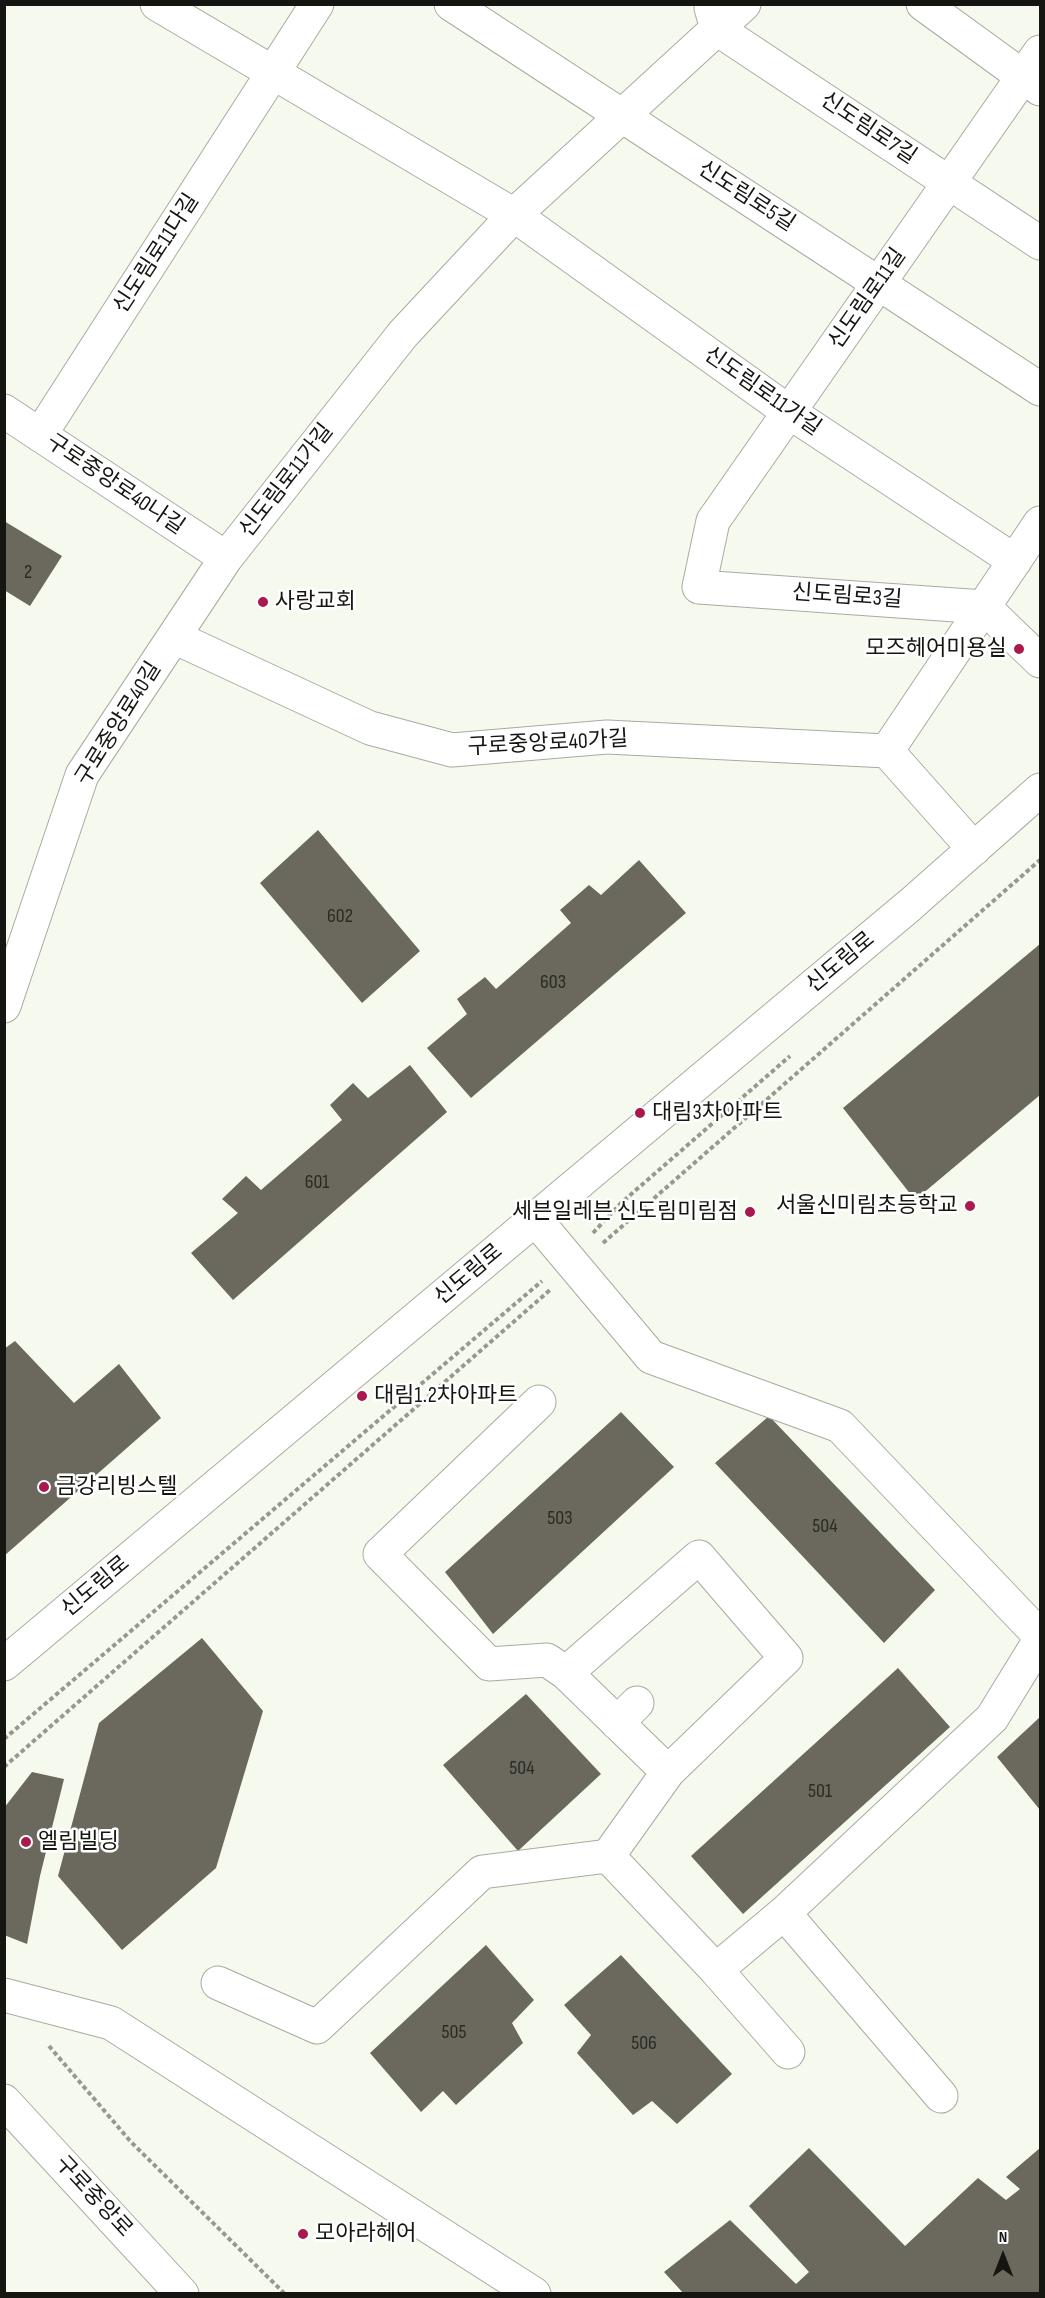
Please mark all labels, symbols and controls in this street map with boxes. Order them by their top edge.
street label: 신도림로7길 [815,87,921,171]
street label: 신도림로5길 [693,156,799,238]
street label: 신도림로11다길 [109,189,205,319]
street label: 신도림로11길 [824,244,912,354]
street label: 신도림로11가길 [698,342,826,442]
street label: 신도림로11가길 [234,419,340,543]
street label: 구로중앙로40나길 [41,429,189,541]
house number: 2 [24,561,32,585]
street label: 신도림로3길 [791,580,903,614]
place label: 사랑교회 [275,589,356,615]
marker: 사랑교회 [256,595,270,609]
place label: 모즈헤어미용실 [865,636,1007,662]
marker: 모즈헤어미용실 [1012,642,1026,656]
street label: 구로중앙로40길 [71,657,167,791]
street label: 구로중앙로40가길 [467,727,629,761]
house number: 602 [327,905,353,929]
street label: 신도림로 [802,927,880,999]
house number: 603 [540,971,566,995]
place label: 대림3차아파트 [652,1100,783,1126]
marker: 대림3차아파트 [633,1106,647,1120]
house number: 601 [305,1171,329,1195]
place label: 서울신미림초등학교 [776,1193,958,1219]
place label: 세븐일레븐 신도림미림점 [512,1199,738,1225]
marker: 서울신미림초등학교 [963,1199,977,1213]
marker: 세븐일레븐 신도림미림점 [743,1205,757,1219]
street label: 신도림로 [430,1239,508,1311]
place label: 대림1.2차아파트 [374,1383,518,1409]
marker: 대림1.2차아파트 [355,1389,369,1403]
place label: 금강리빙스텔 [56,1474,177,1500]
marker: 금강리빙스텔 [37,1480,51,1494]
house number: 503 [547,1507,573,1531]
house number: 504 [812,1515,838,1539]
street label: 신도림로 [57,1551,135,1623]
house number: 504 [509,1757,535,1781]
house number: 501 [808,1780,832,1804]
place label: 엘림빌딩 [38,1829,119,1855]
marker: 엘림빌딩 [19,1835,33,1849]
house number: 505 [442,2021,466,2045]
house number: 506 [631,2032,657,2056]
street label: 구로중앙로 [49,2151,137,2243]
place label: 모아라헤어 [315,2221,416,2247]
north arrow [973,2226,1033,2286]
marker: 모아라헤어 [296,2227,310,2241]
text: N [999,2228,1007,2247]

